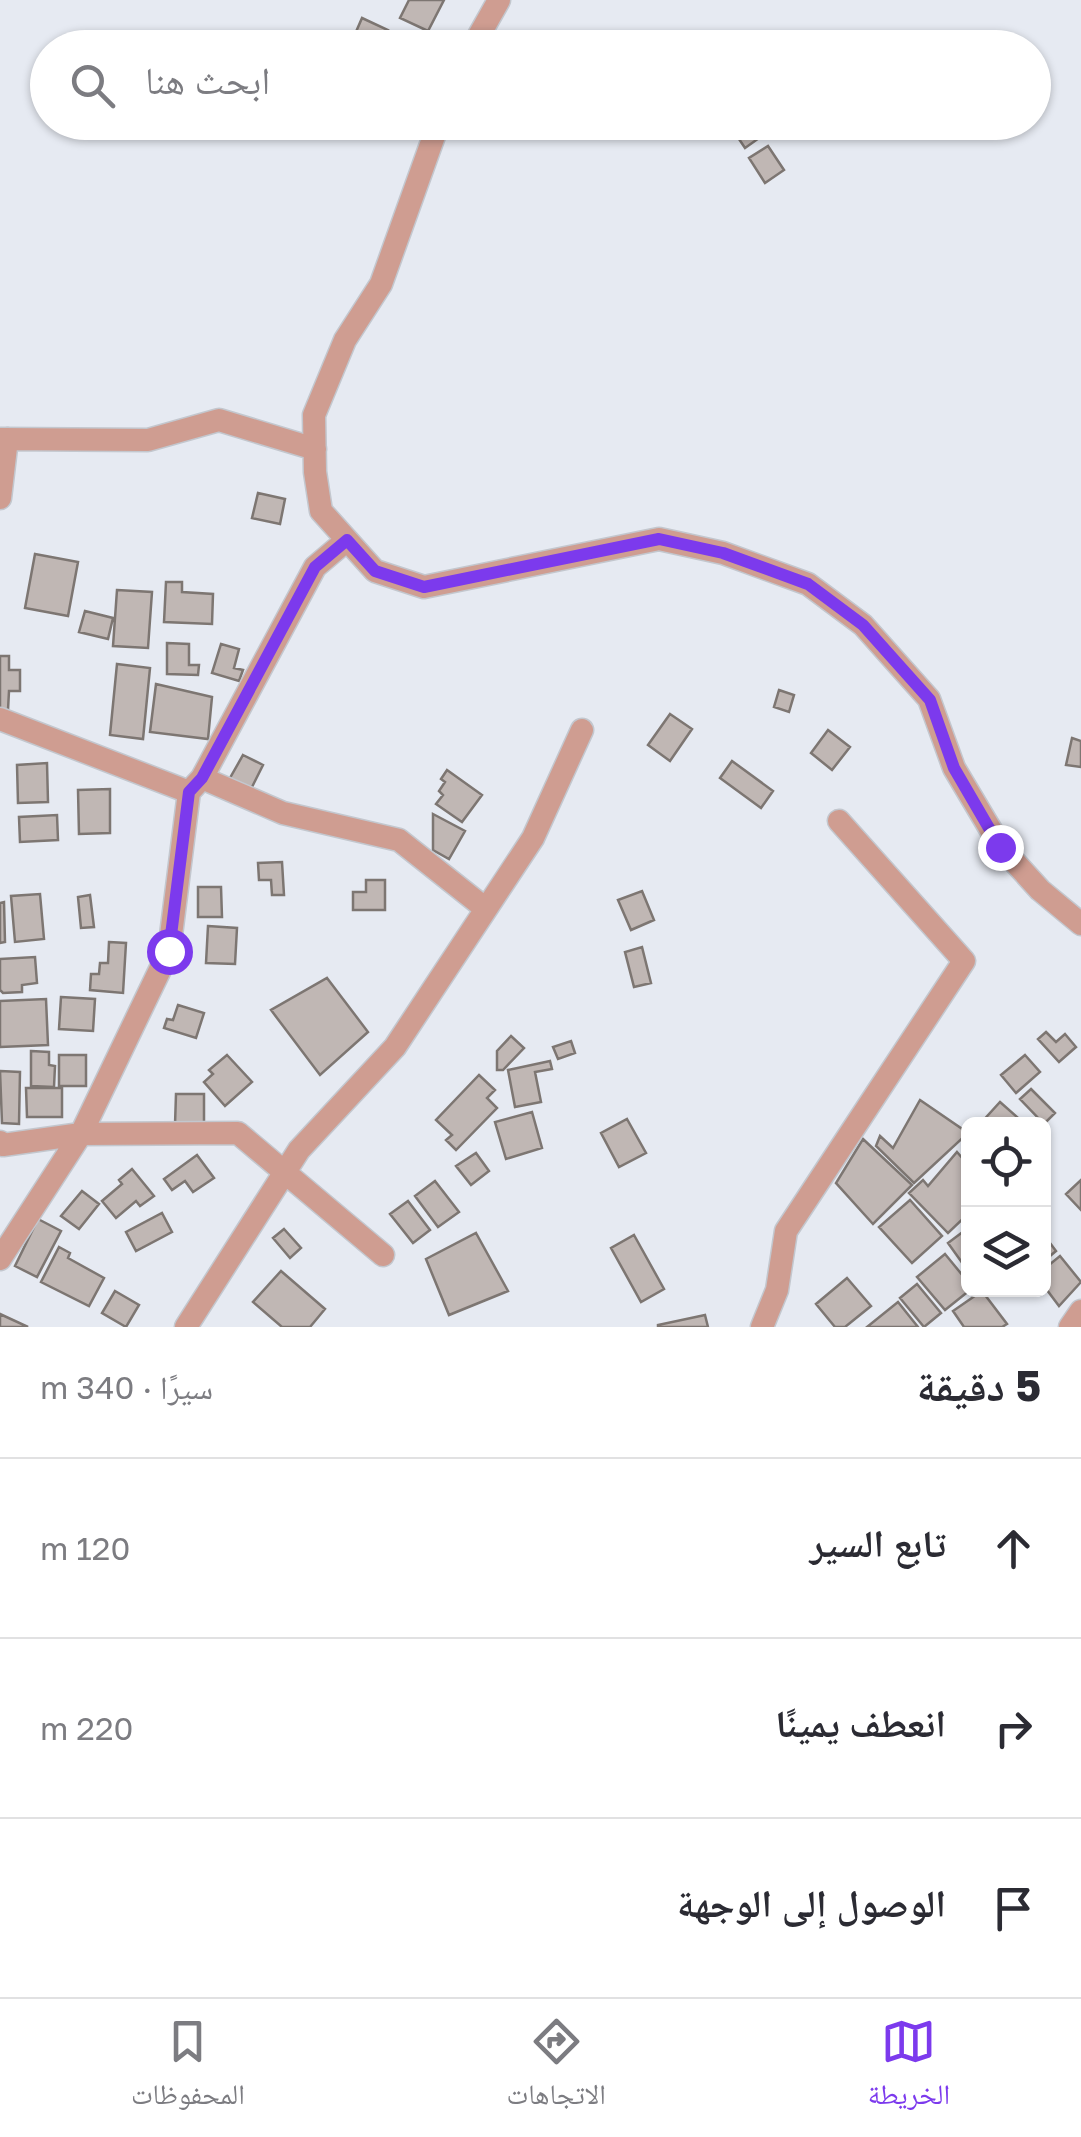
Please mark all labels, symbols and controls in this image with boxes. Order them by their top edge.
search box [30,30,1051,140]
text: ابحث هنا [145,57,270,102]
icon: search [65,58,120,113]
route end [978,825,1024,871]
route start [147,929,193,975]
map controls [961,1117,1051,1297]
button: locate [961,1117,1051,1207]
button: layers [961,1207,1051,1297]
text: 5 دقيقة [917,1360,1041,1410]
text: سيرًا · 340 m [40,1368,213,1406]
text: تابع السير [810,1520,946,1565]
icon: ahead [986,1521,1041,1576]
text: 120 m [40,1529,130,1567]
text: انعطف يمينًا [775,1700,946,1745]
icon: right [986,1701,1041,1756]
text: 220 m [40,1709,133,1747]
text: الوصول إلى الوجهة [677,1880,946,1925]
icon: arrive [986,1881,1041,1936]
tab: المحفوظات [131,2014,245,2122]
tab: الاتجاهات [507,2014,606,2122]
tab: الخريطة [868,2014,950,2122]

